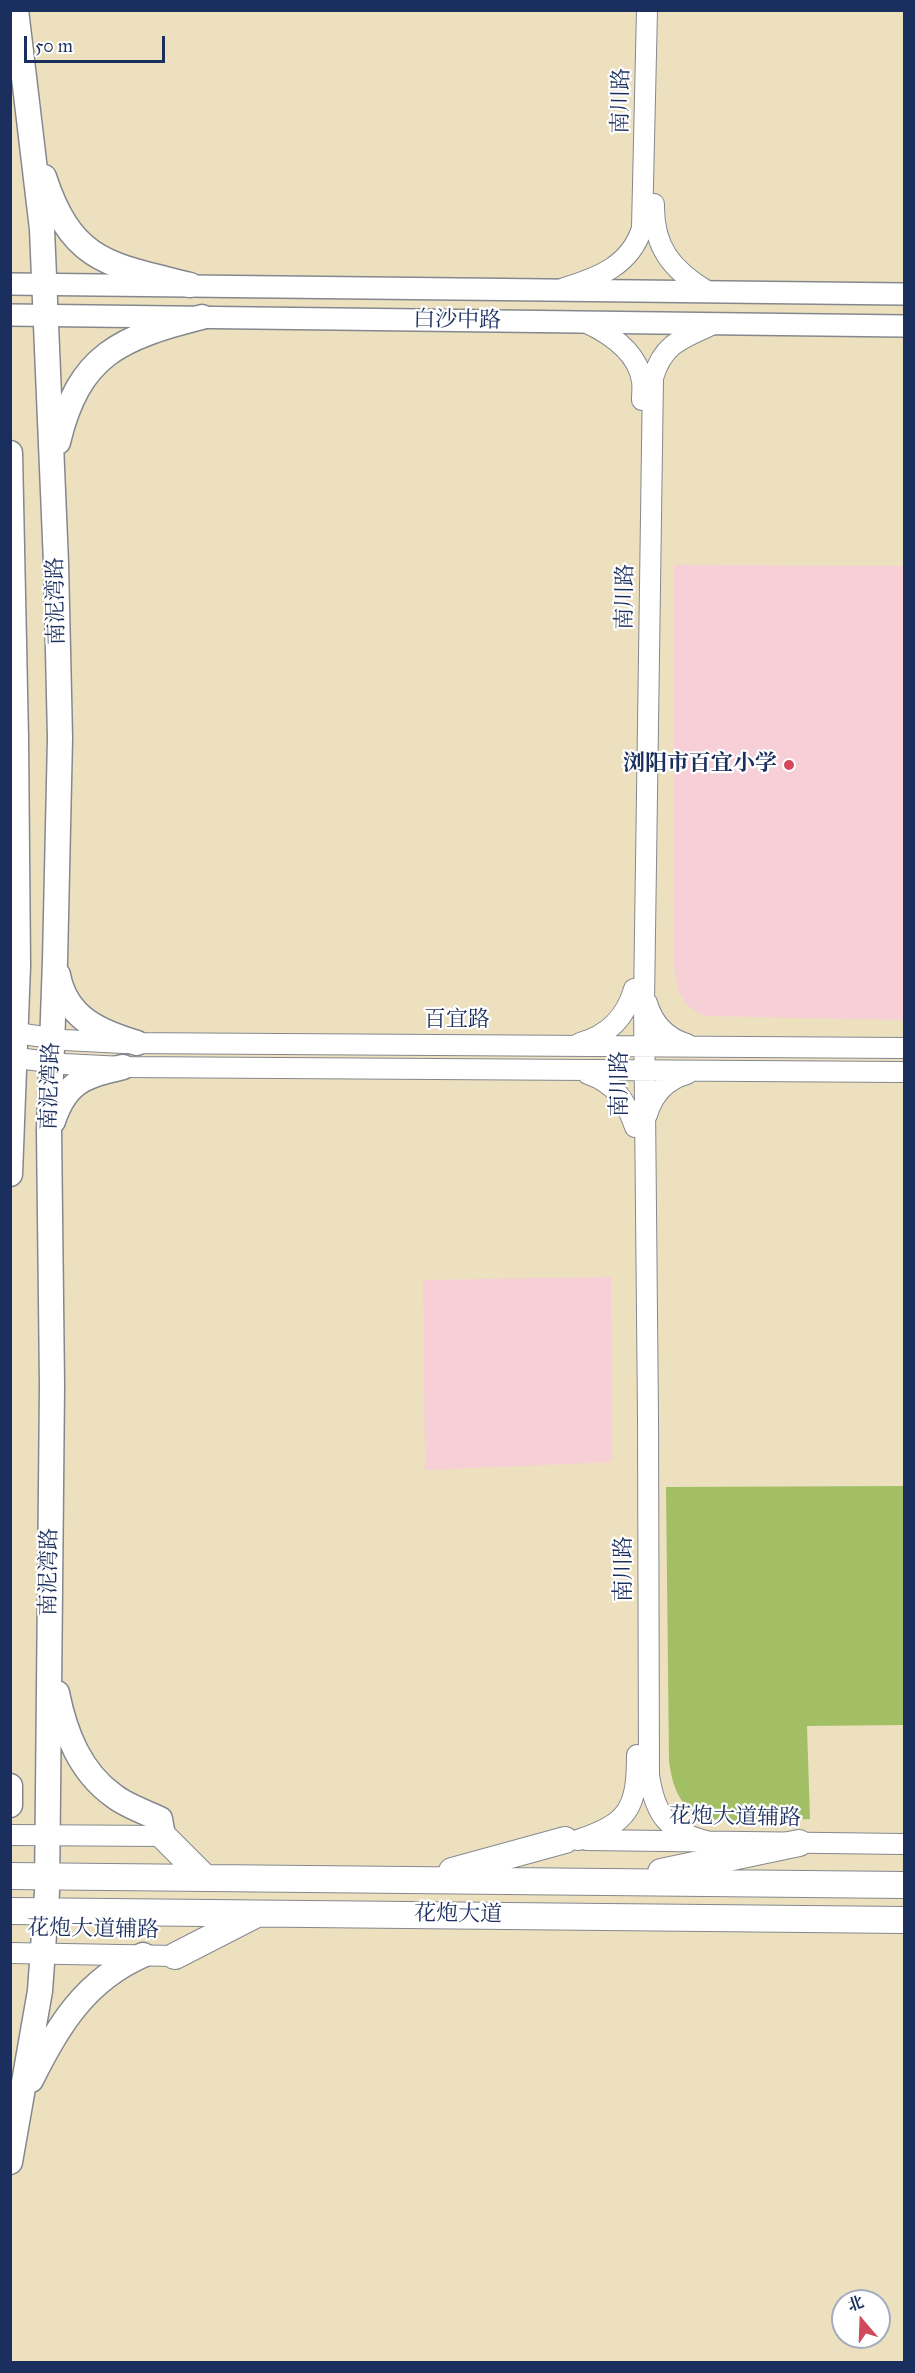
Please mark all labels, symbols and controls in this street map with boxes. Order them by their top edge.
scale bar [27,24,168,62]
text: 50 m [35,35,73,57]
street label: 南川路 [608,68,636,134]
street label: 白沙中路 [413,307,501,335]
street label: 南泥湾路 [43,557,71,645]
street label: 南川路 [612,564,640,630]
place label: 浏阳市百宜小学 [623,752,777,778]
marker: 浏阳市百宜小学 [782,758,796,772]
street label: 百宜路 [424,1008,490,1034]
street label: 南泥湾路 [36,1042,66,1130]
street label: 南川路 [608,1051,634,1117]
street label: 南泥湾路 [36,1528,64,1616]
street label: 南川路 [612,1536,638,1602]
street label: 花炮大道辅路 [669,1804,801,1832]
street label: 花炮大道 [414,1901,502,1929]
street label: 花炮大道辅路 [27,1916,159,1944]
north arrow [831,2289,891,2349]
text: 北 [845,2292,866,2315]

